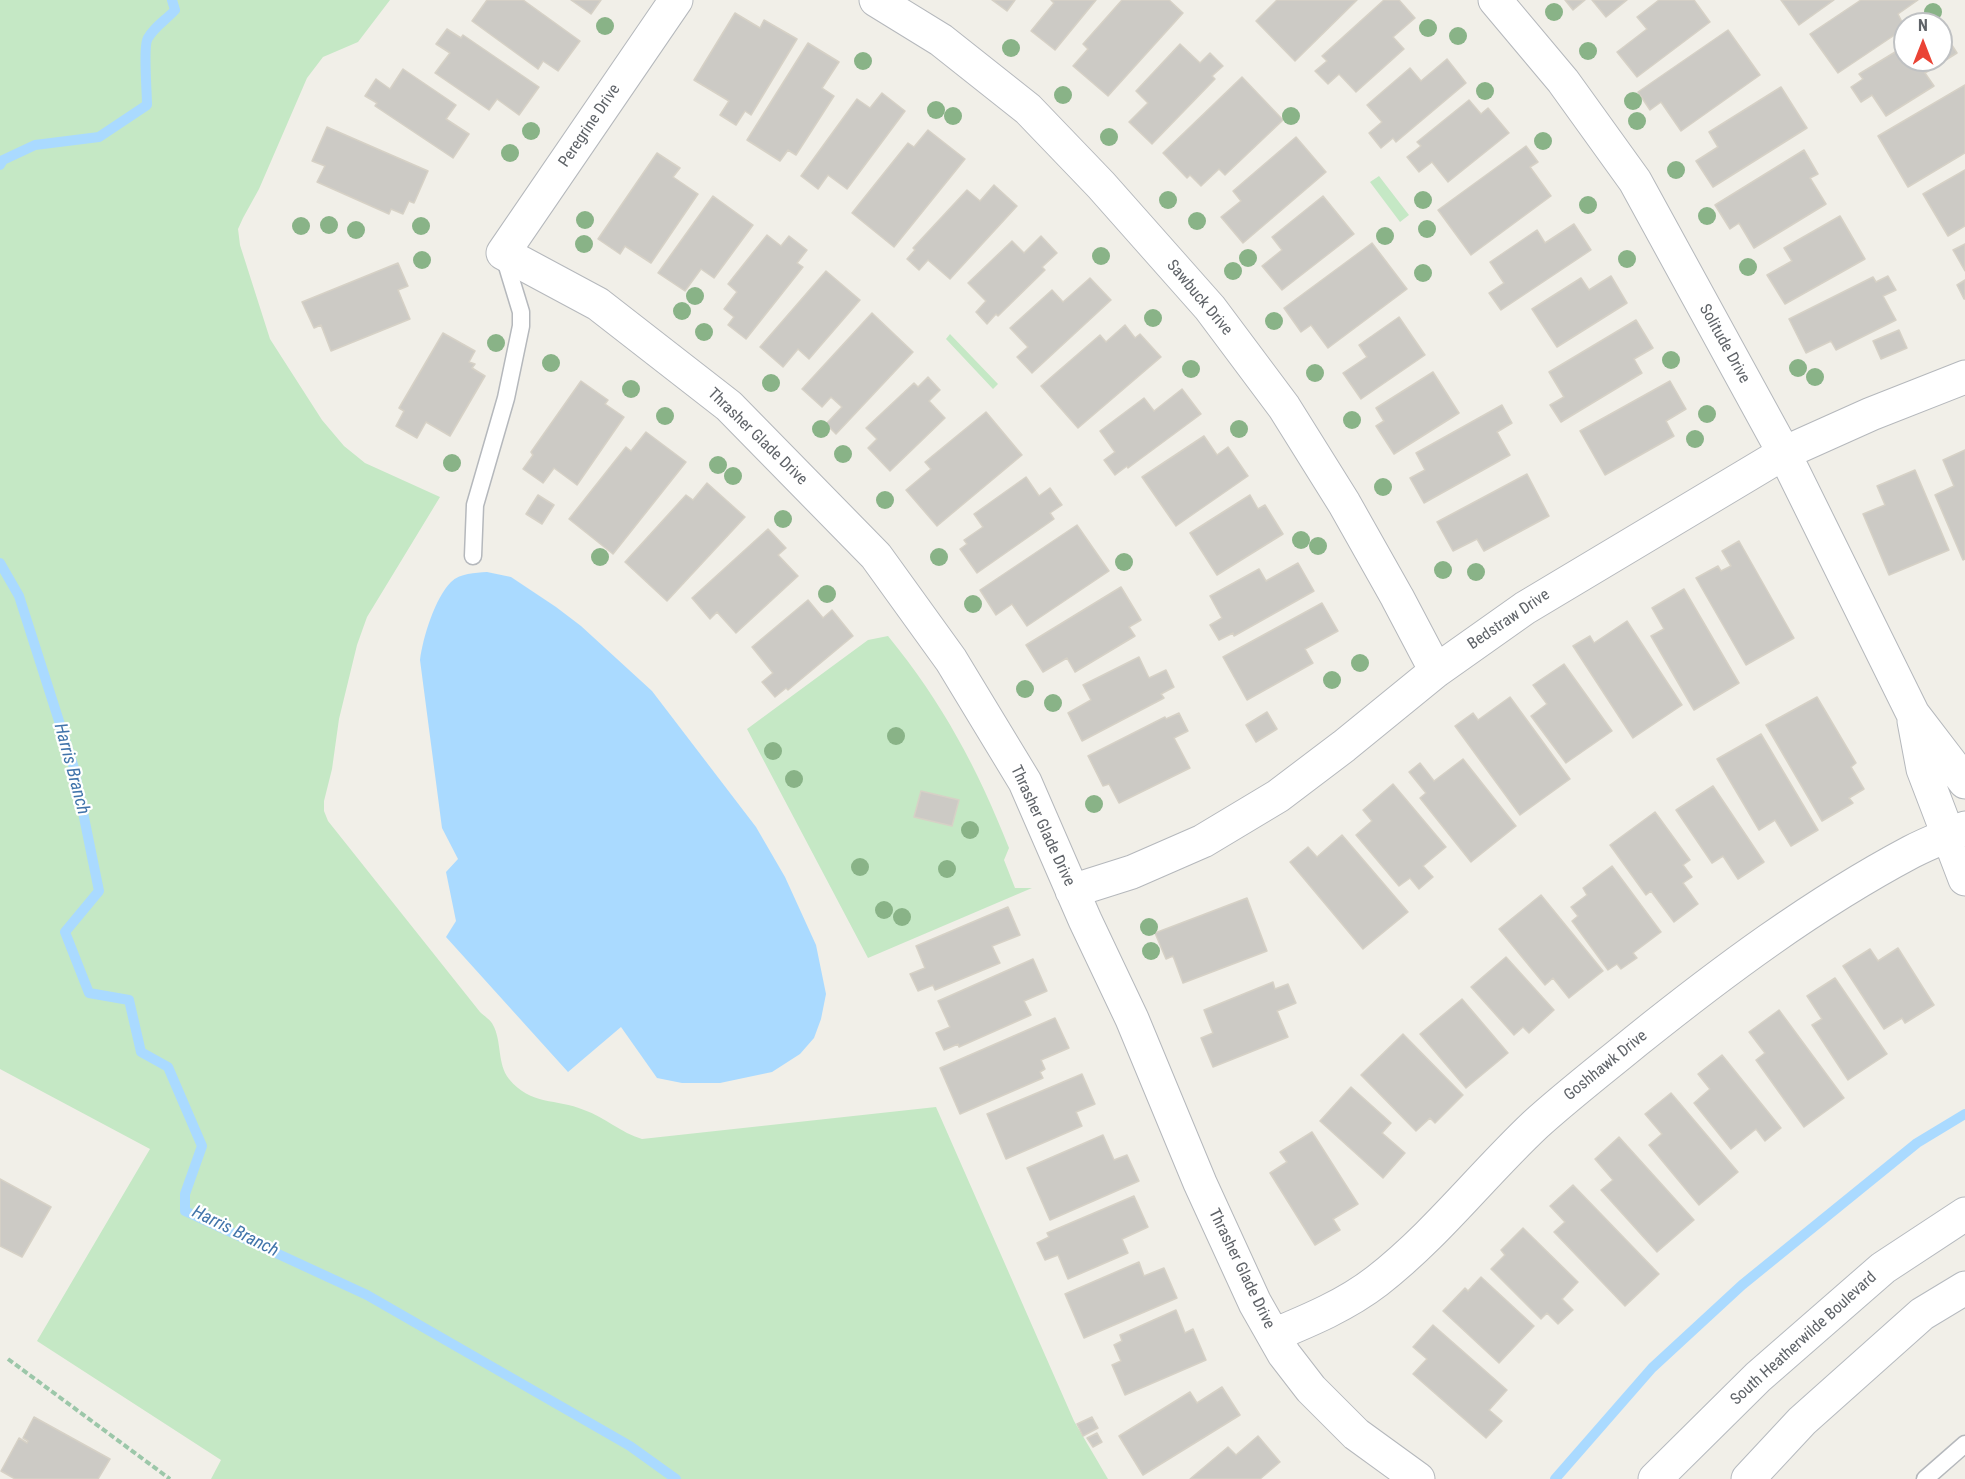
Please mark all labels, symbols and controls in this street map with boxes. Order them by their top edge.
north arrow [1893,12,1953,72]
text: N [1918,16,1928,35]
street label: Peregrine Drive [555,81,625,171]
street label: Sawbuck Drive [1162,257,1236,339]
street label: Solitude Drive [1694,301,1754,387]
street label: Thrasher Glade Drive [703,385,811,489]
street label: Bedstraw Drive [1464,586,1554,654]
water label: Harris Branch [48,721,94,817]
street label: Thrasher Glade Drive [1006,763,1078,889]
street label: Goshhawk Drive [1561,1027,1651,1105]
water label: Harris Branch [188,1202,282,1262]
street label: Thrasher Glade Drive [1204,1206,1278,1332]
street label: South Heatherwilde Boulevard [1727,1268,1881,1410]

